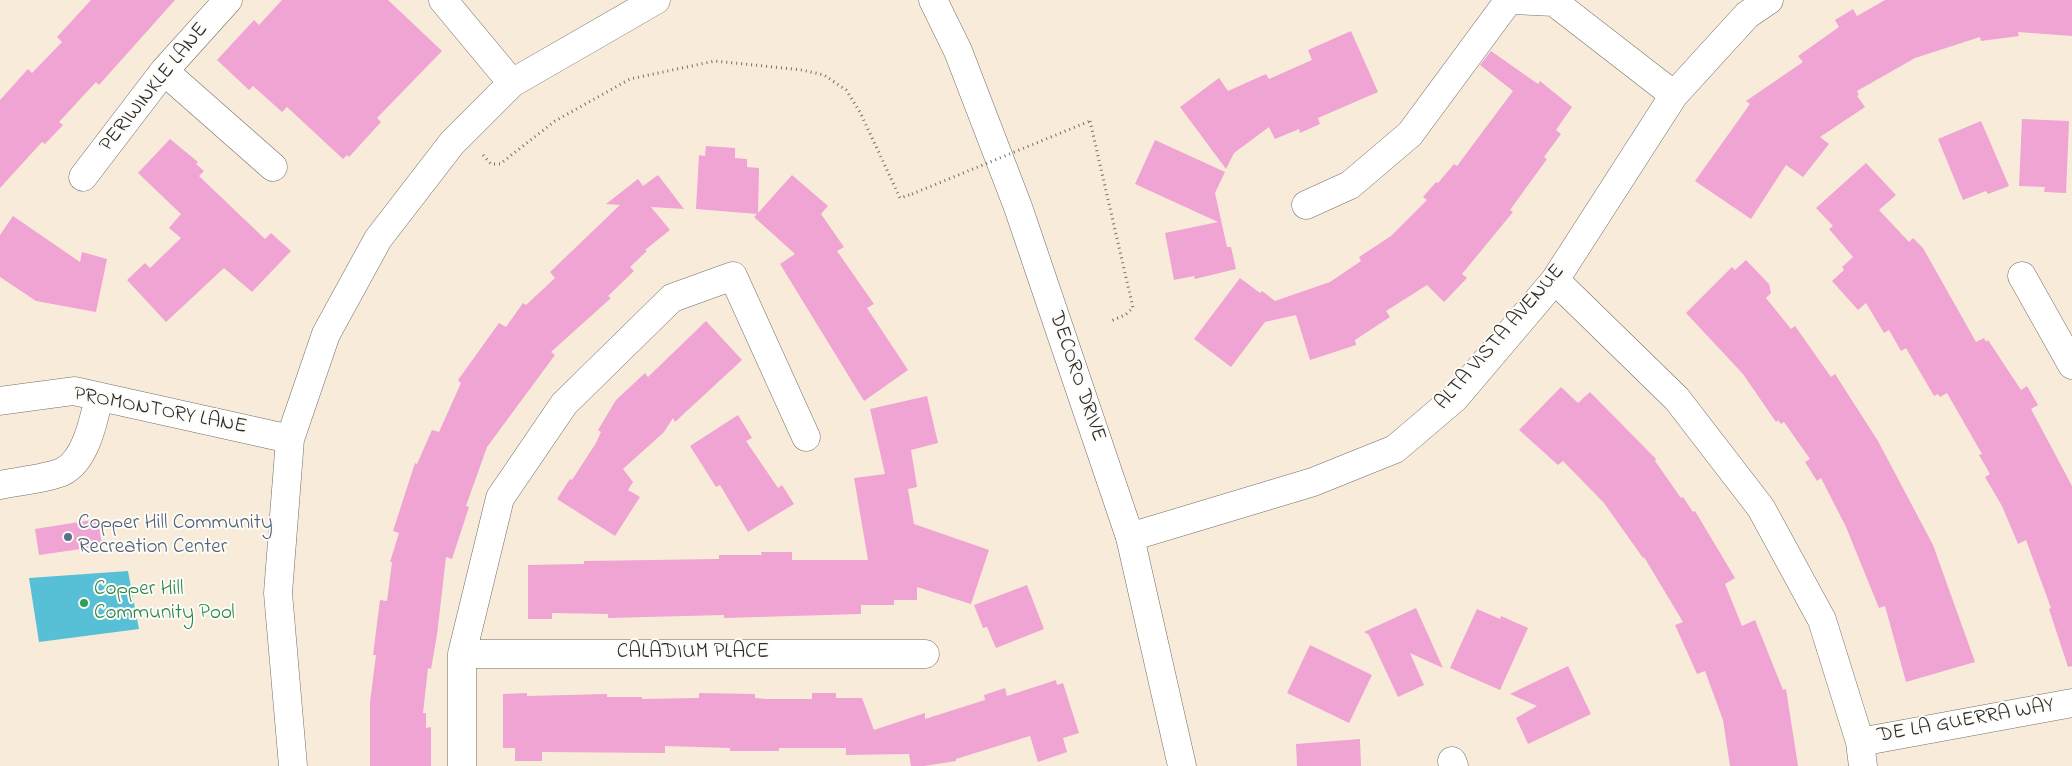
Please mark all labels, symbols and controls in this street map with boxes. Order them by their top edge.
street label: PERIWINKLE LANE [95,18,215,158]
street label: ALTA VISTA AVENUE [1431,260,1571,416]
street label: DECORO DRIVE [1042,309,1110,445]
street label: PROMONTORY LANE [71,383,249,441]
place label: Copper Hill Community Recreation Center [78,512,273,562]
marker: Copper Hill Community Recreation Center [62,531,74,543]
place label: Copper Hill Community Pool [94,578,235,628]
marker: Copper Hill Community Pool [78,597,90,609]
street label: CALADIUM PLACE [617,641,769,667]
street label: DE LA GUERRA WAY [1876,694,2056,750]

